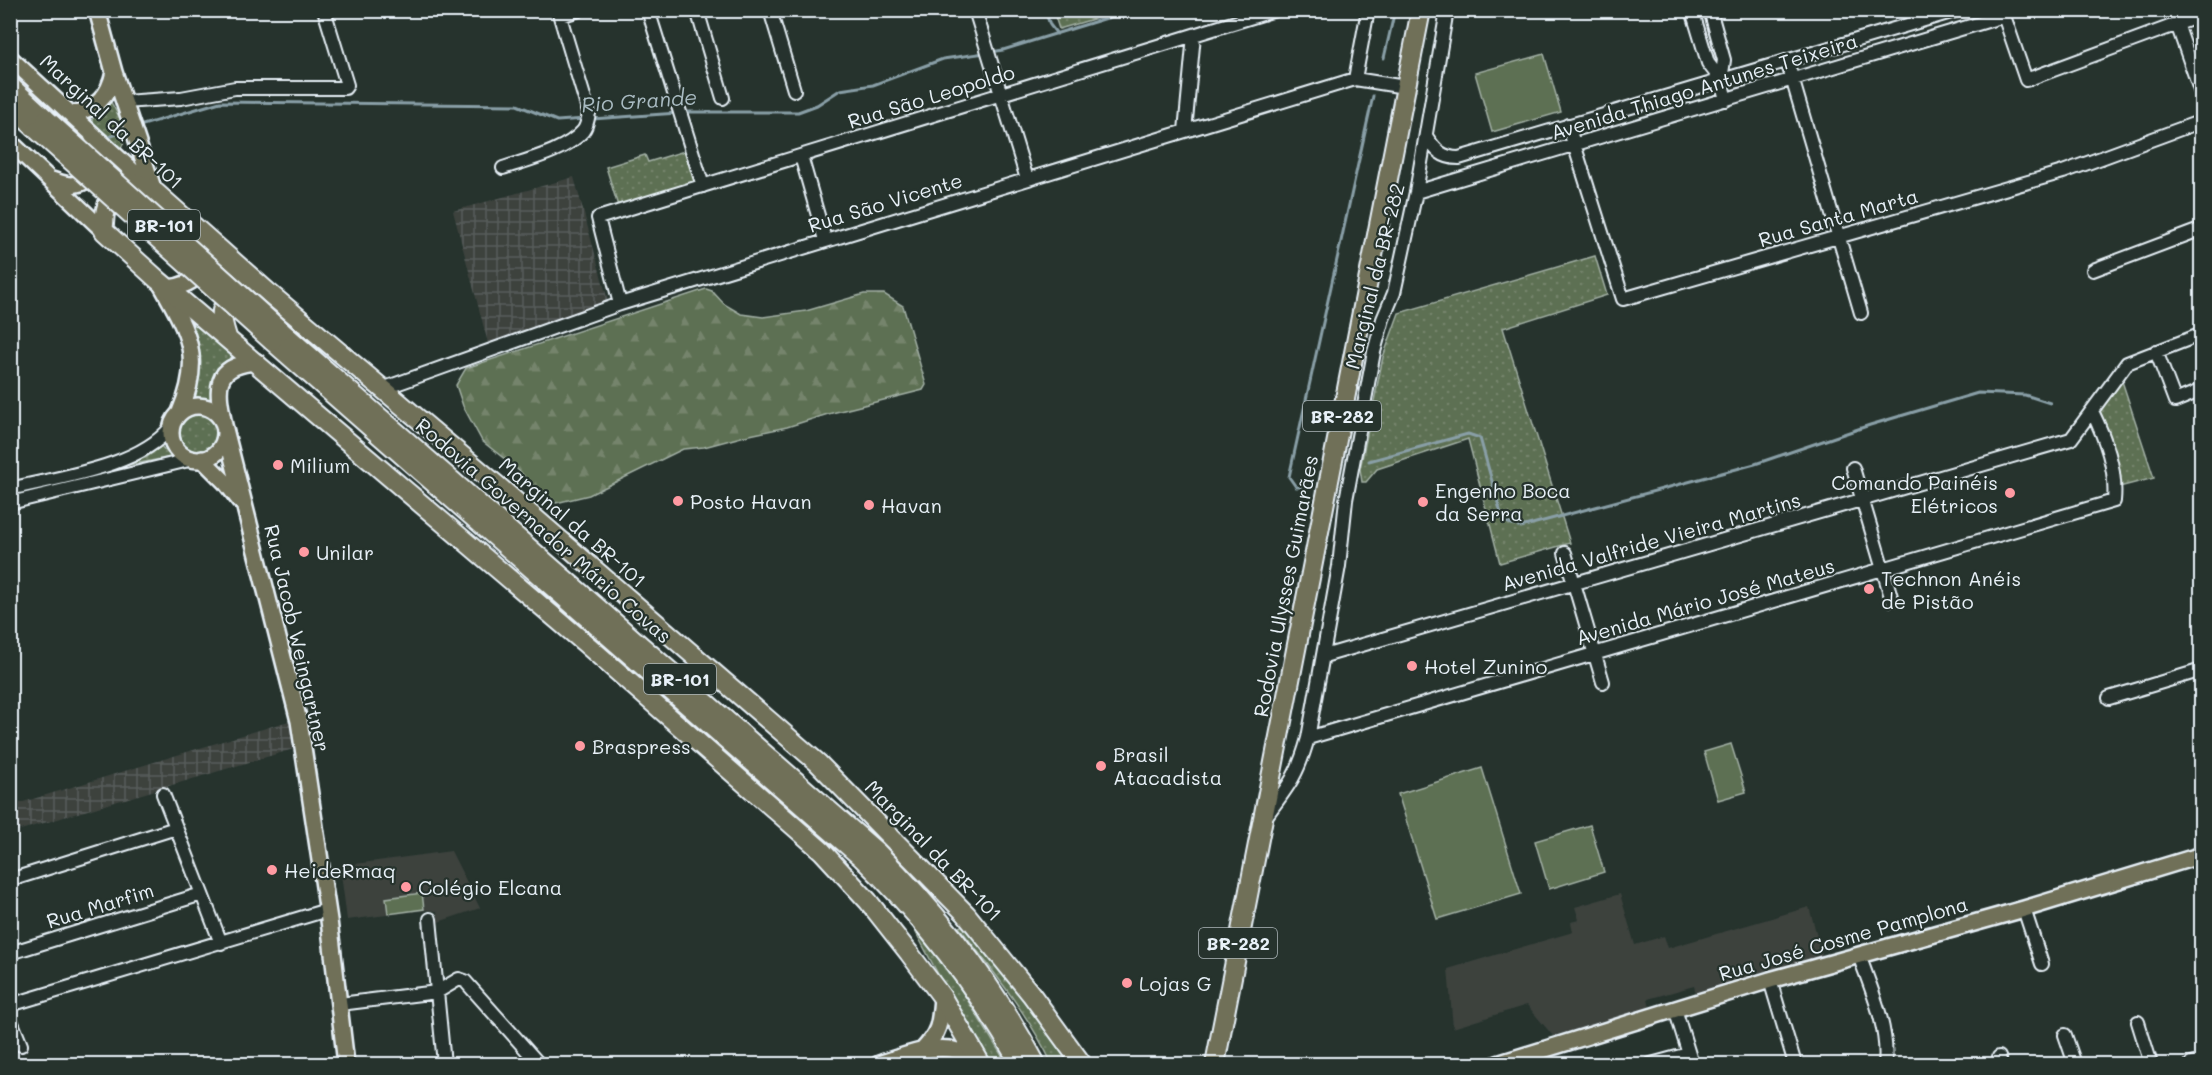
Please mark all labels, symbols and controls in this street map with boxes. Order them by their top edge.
street label: Avenida Thiago Antunes Teixeira [1547,27,1861,145]
street label: Marginal da BR-101 [35,48,189,194]
street label: Rua São Leopoldo [844,58,1018,134]
water label: Rio Grande [580,82,698,118]
street label: Rua São Vicente [805,166,965,238]
street label: Marginal da BR-282 [1338,180,1410,372]
street label: Rua Santa Marta [1755,182,1921,252]
road number: BR-101 [128,210,200,240]
road number: BR-282 [1303,401,1381,431]
street label: Rodovia Governador Mário Covas [411,412,677,648]
street label: Marginal da BR-101 [494,451,652,593]
place label: Milium [290,452,350,478]
street label: Rodovia Ulysses Guimarães [1247,453,1323,719]
marker: Milium [271,458,285,472]
place label: Comando Painéis Elétricos [1831,469,1998,518]
place label: Engenho Boca da Serra [1435,477,1571,526]
street label: Avenida Valfride Vieira Martins [1499,486,1803,596]
marker: Comando Painéis Elétricos [2003,486,2017,500]
place label: Posto Havan [690,488,812,514]
place label: Havan [881,492,942,518]
marker: Posto Havan [671,494,685,508]
marker: Engenho Boca da Serra [1416,495,1430,509]
marker: Havan [862,498,876,512]
street label: Rua Jacob Weingartner [259,522,337,754]
place label: Unilar [316,539,374,565]
marker: Unilar [297,545,311,559]
street label: Avenida Mário José Mateus [1573,552,1837,650]
place label: Technon Anéis de Pistão [1881,565,2021,614]
marker: Technon Anéis de Pistão [1862,582,1876,596]
place label: Hotel Zunino [1424,653,1547,679]
marker: Hotel Zunino [1405,659,1419,673]
road number: BR-101 [644,664,716,694]
place label: Braspress [592,733,691,759]
marker: Braspress [573,739,587,753]
place label: Brasil Atacadista [1113,741,1222,790]
marker: Brasil Atacadista [1094,759,1108,773]
street label: Marginal da BR-101 [860,774,1008,926]
place label: HeideRmaq [284,857,396,883]
marker: HeideRmaq [265,863,279,877]
place label: Colégio Elcana [418,874,562,900]
street label: Rua Marfim [43,876,157,934]
marker: Colégio Elcana [399,880,413,894]
street label: Rua José Cosme Pamplona [1715,890,1971,986]
road number: BR-282 [1199,928,1277,958]
place label: Lojas G [1139,970,1212,996]
marker: Lojas G [1120,976,1134,990]

